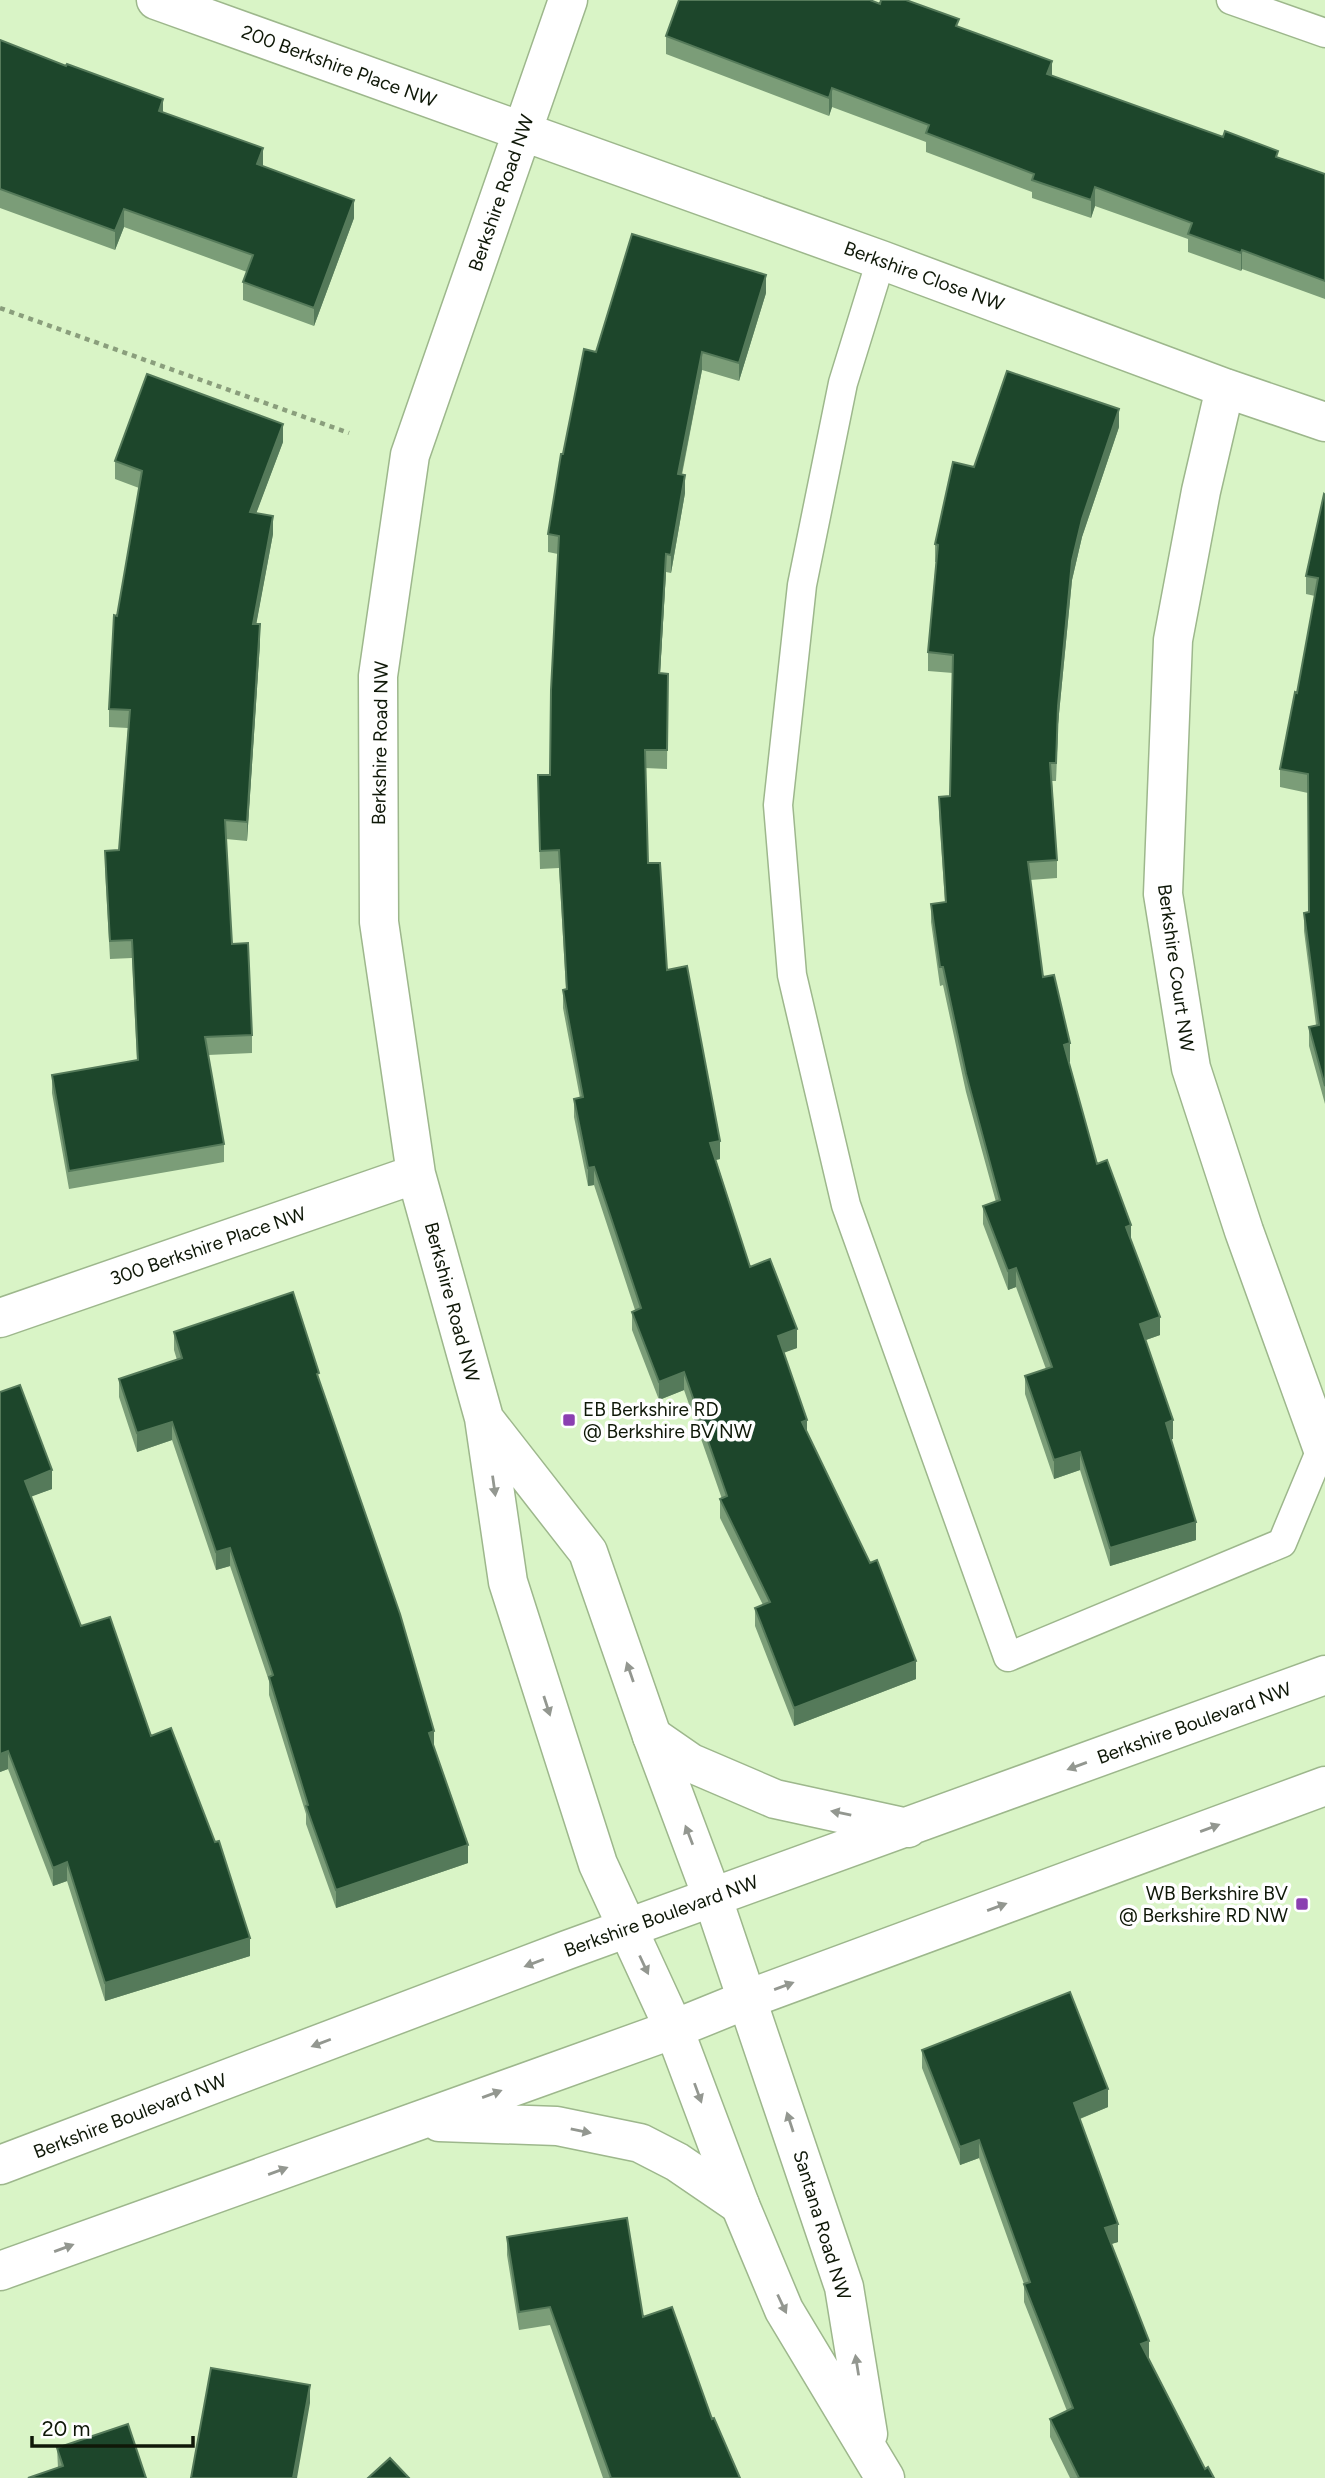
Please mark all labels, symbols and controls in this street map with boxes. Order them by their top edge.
street label: 200 Berkshire Place NW [238,20,440,112]
street label: Berkshire Road NW [463,111,539,274]
street label: Berkshire Close NW [841,236,1008,316]
street label: Berkshire Road NW [367,660,393,825]
street label: Berkshire Court NW [1153,882,1199,1054]
street label: 300 Berkshire Place NW [107,1201,310,1290]
street label: Berkshire Road NW [420,1220,485,1385]
place label: EB Berkshire RD @ Berkshire BV NW [583,1398,753,1443]
marker: EB Berkshire RD @ Berkshire BV NW [561,1412,577,1428]
one-way arrow [489,1475,500,1497]
one-way arrow [624,1661,635,1682]
street label: Berkshire Boulevard NW [1094,1677,1295,1769]
one-way arrow [543,1696,553,1717]
one-way arrow [1066,1761,1087,1772]
one-way arrow [830,1808,852,1819]
one-way arrow [1200,1823,1221,1834]
one-way arrow [683,1824,694,1845]
street label: Berkshire Boulevard NW [561,1870,762,1962]
place label: WB Berkshire BV @ Berkshire RD NW [1119,1882,1289,1927]
marker: WB Berkshire BV @ Berkshire RD NW [1294,1896,1310,1912]
one-way arrow [986,1902,1007,1913]
one-way arrow [638,1955,650,1975]
one-way arrow [523,1957,544,1968]
one-way arrow [773,1980,794,1991]
one-way arrow [310,2038,331,2049]
street label: Berkshire Boulevard NW [30,2068,231,2163]
one-way arrow [693,2082,704,2103]
one-way arrow [482,2088,503,2099]
one-way arrow [784,2112,795,2133]
one-way arrow [570,2126,592,2137]
street label: Santana Road NW [788,2147,856,2303]
one-way arrow [268,2165,289,2176]
one-way arrow [54,2242,75,2253]
one-way arrow [776,2294,788,2314]
one-way arrow [851,2354,862,2376]
scale bar [32,2404,192,2448]
text: 20 m [42,2416,90,2441]

